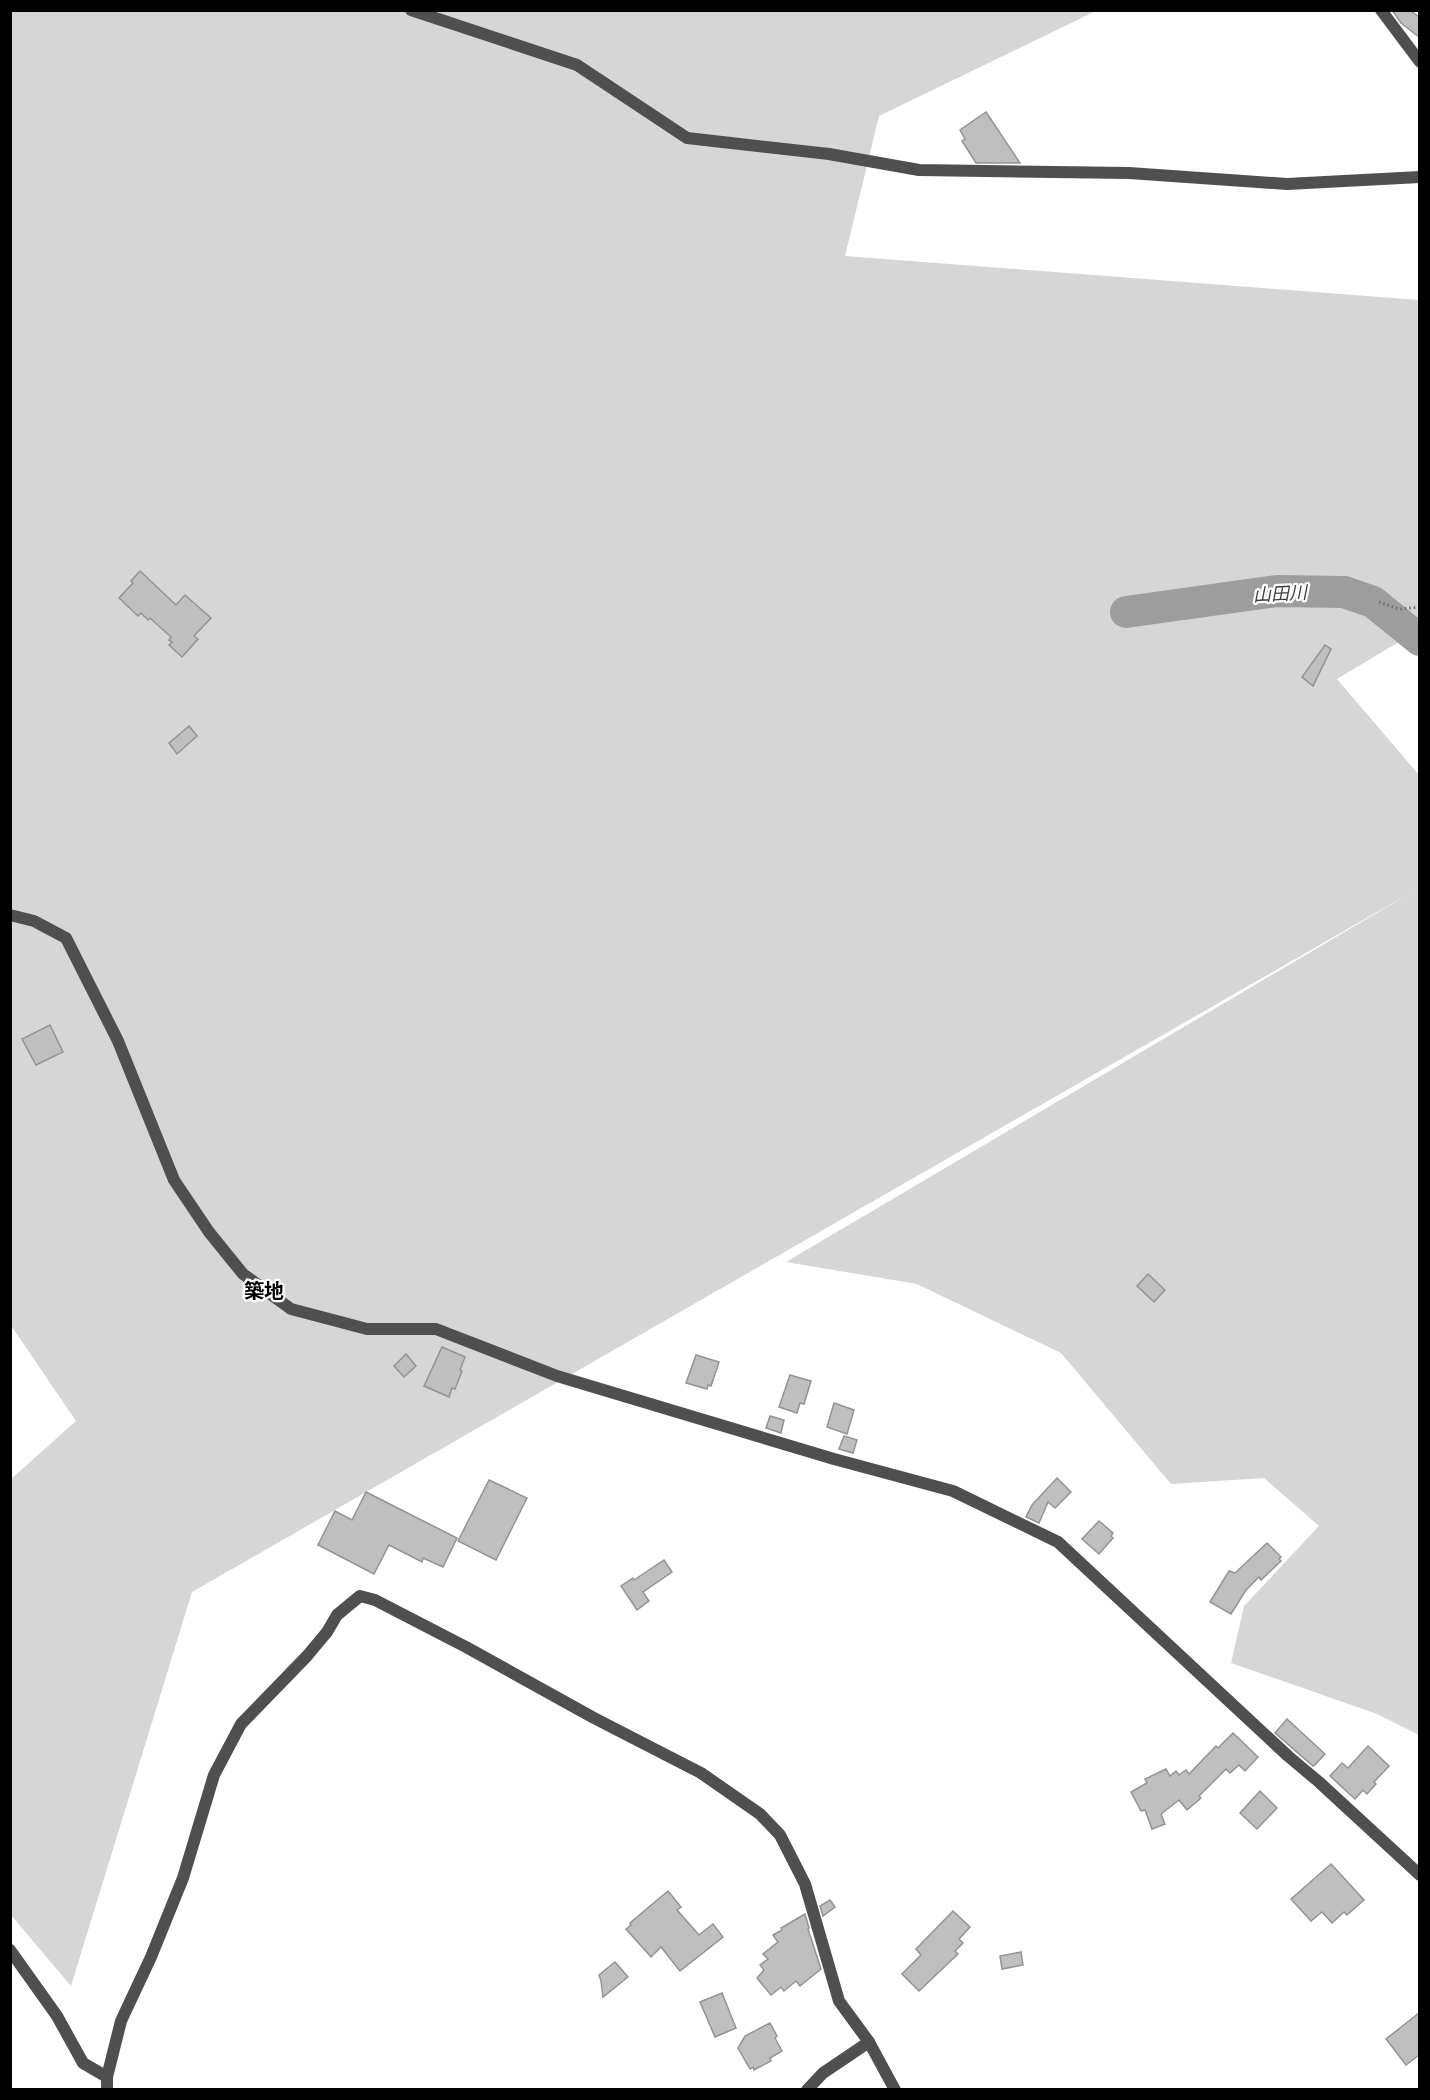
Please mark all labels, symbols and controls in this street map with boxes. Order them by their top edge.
water label: 山田川 [1252,581,1310,606]
district label: 築地 [244,1279,284,1303]

